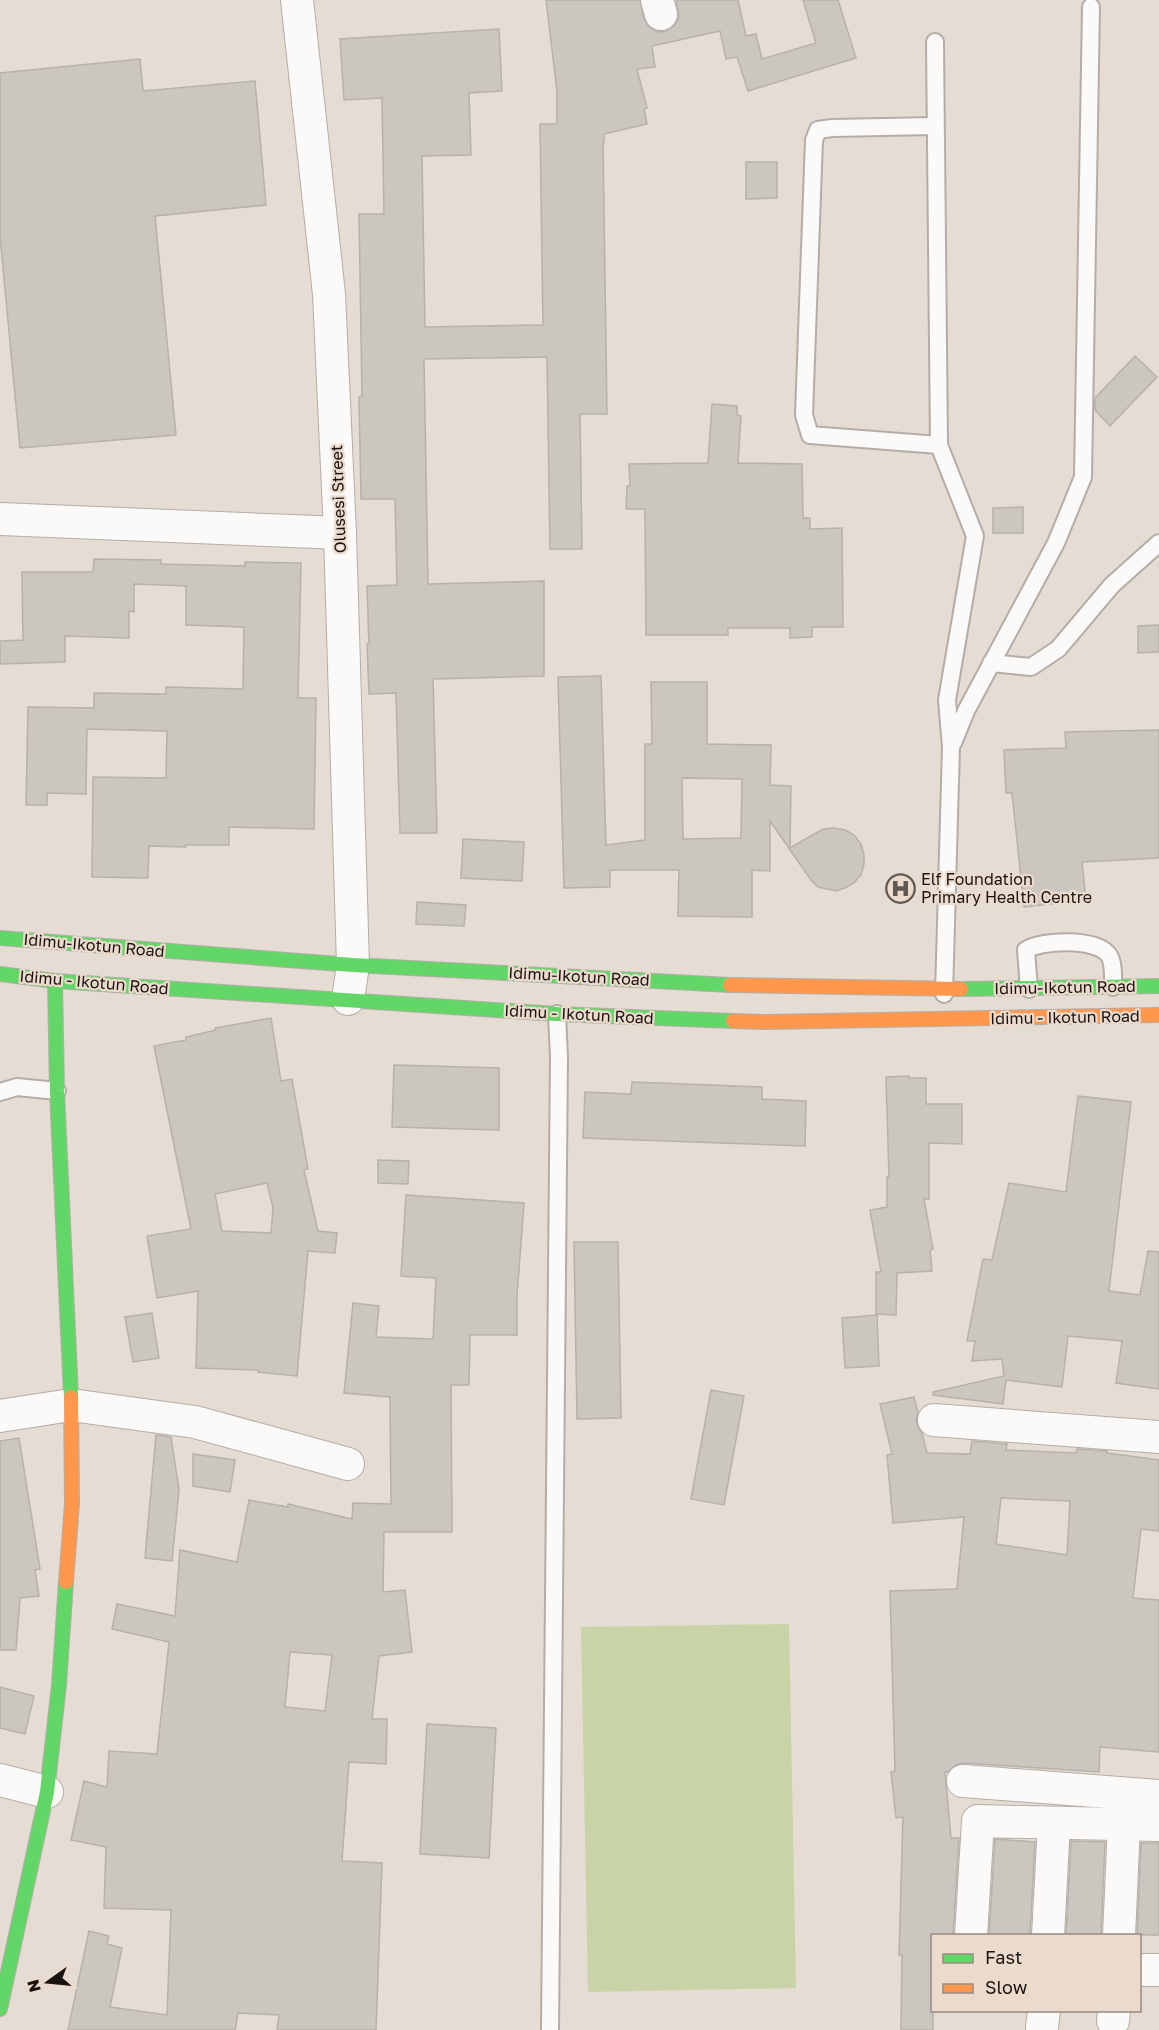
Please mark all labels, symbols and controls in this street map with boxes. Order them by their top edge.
street label: Olusesi Street [326,444,350,554]
place label: Elf Foundation Primary Health Centre [921,869,1092,907]
hospital icon: Elf Foundation Primary Health Centre [884,872,916,904]
street label: Idimu-Ikotun Road [23,929,165,961]
street label: Idimu-Ikotun Road [508,962,650,990]
street label: Idimu - Ikotun Road [19,966,169,998]
street label: Idimu-Ikotun Road [994,976,1136,998]
street label: Idimu - Ikotun Road [504,1000,654,1028]
street label: Idimu - Ikotun Road [990,1006,1140,1028]
legend [931,1934,1141,2012]
text: Fast [985,1946,1022,1968]
north arrow [18,1952,78,2012]
text: Slow [985,1976,1028,1998]
text: N [22,1977,45,1994]

